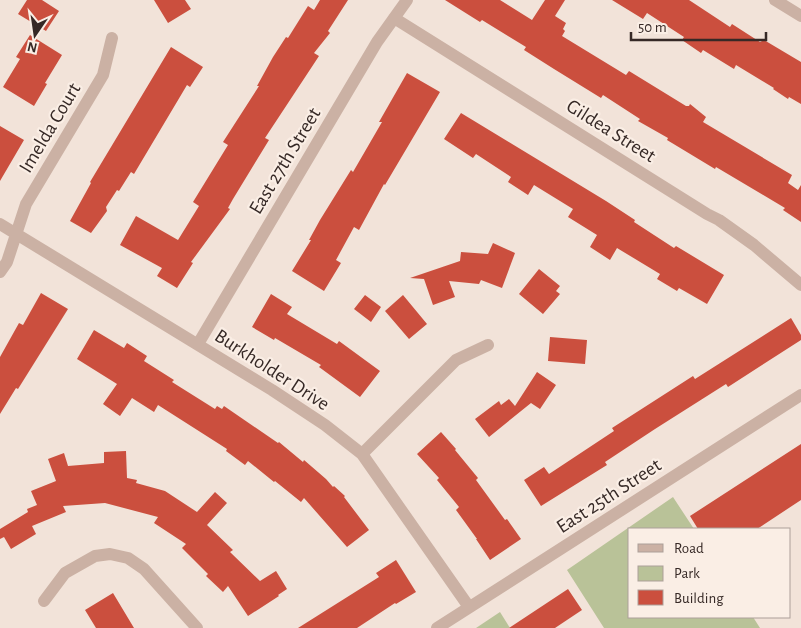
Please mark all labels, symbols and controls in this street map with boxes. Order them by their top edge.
north arrow [10,10,60,60]
scale bar [631,10,766,42]
text: 50 m [638,20,667,35]
text: N [26,39,39,55]
street label: Imelda Court [15,79,85,176]
street label: Gildea Street [563,96,660,167]
street label: East 27th Street [245,104,325,218]
street label: Burkholder Drive [211,326,333,414]
street label: East 25th Street [553,455,665,537]
legend [628,528,791,618]
text: Road [674,541,704,556]
text: Park [674,566,700,581]
text: Building [674,591,724,606]

